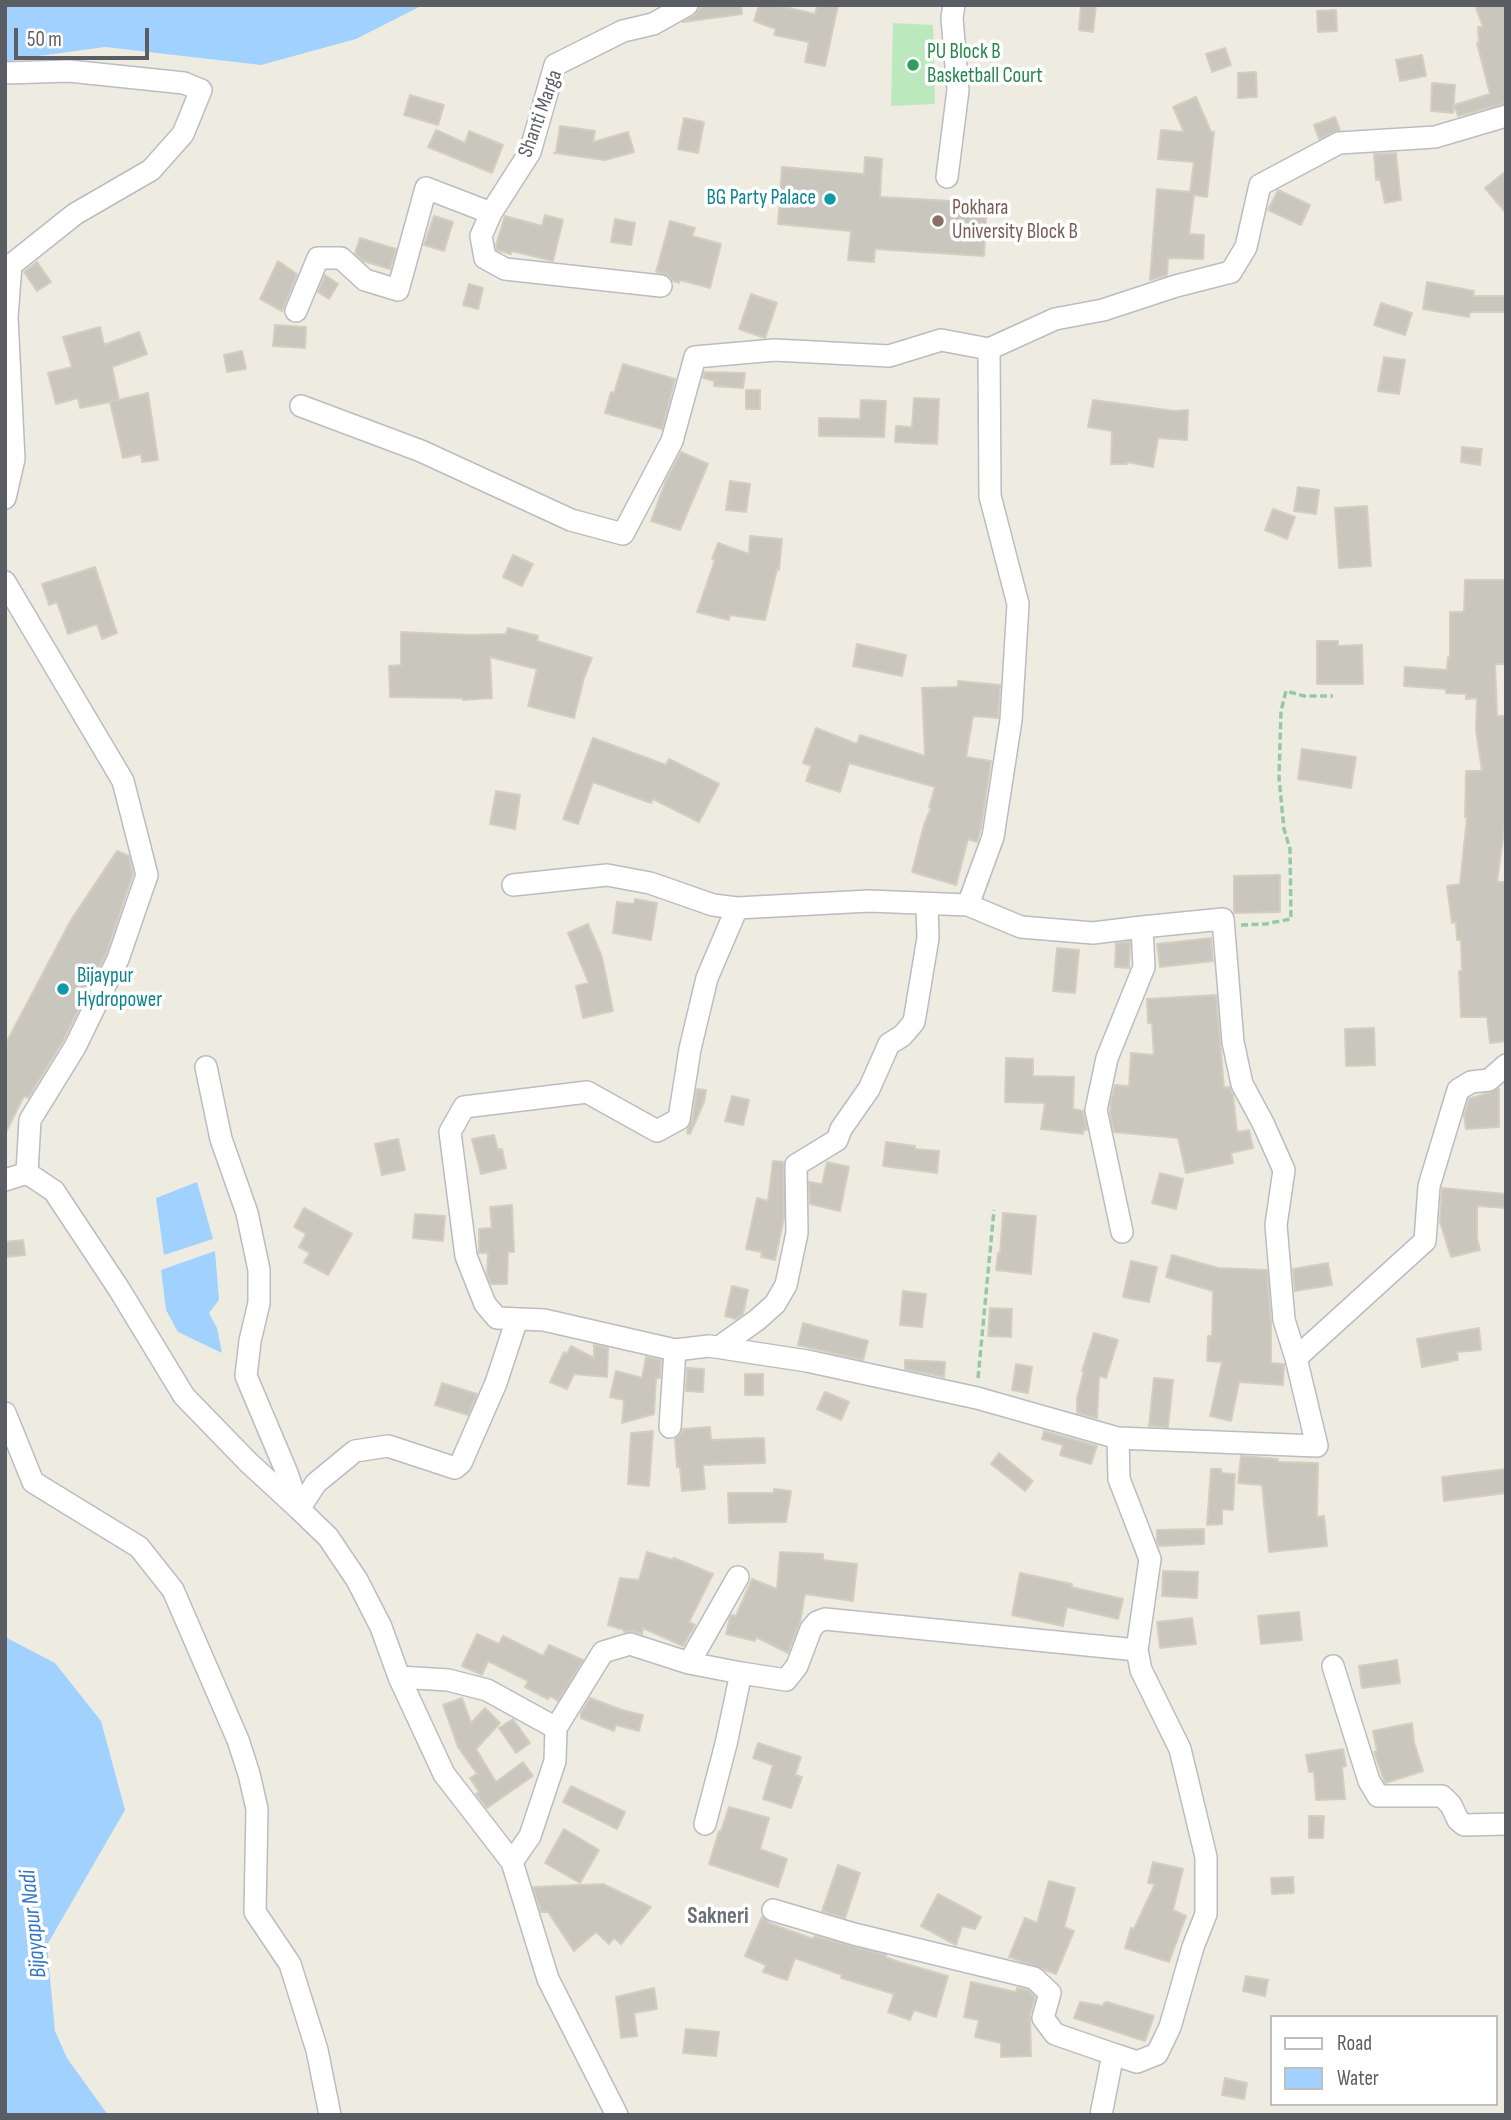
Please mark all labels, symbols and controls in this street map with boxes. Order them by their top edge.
scale bar [18,14,152,58]
text: 50 m [27,27,62,52]
place label: PU Block B Basketball Court [927,40,1043,90]
marker: PU Block B Basketball Court [905,57,921,73]
street label: Shanti Marga [514,67,568,161]
place label: BG Party Palace [707,186,816,212]
marker: BG Party Palace [822,191,838,207]
place label: Pokhara University Block B [952,196,1078,246]
marker: Pokhara University Block B [930,213,946,229]
place label: Bijaypur Hydropower [77,964,162,1014]
marker: Bijaypur Hydropower [55,981,71,997]
water label: Bijayapur Nadi [15,1869,53,1979]
district label: Sakneri [687,1903,749,1931]
legend [1270,2015,1497,2106]
text: Road [1337,2031,1372,2056]
text: Water [1337,2066,1379,2091]

